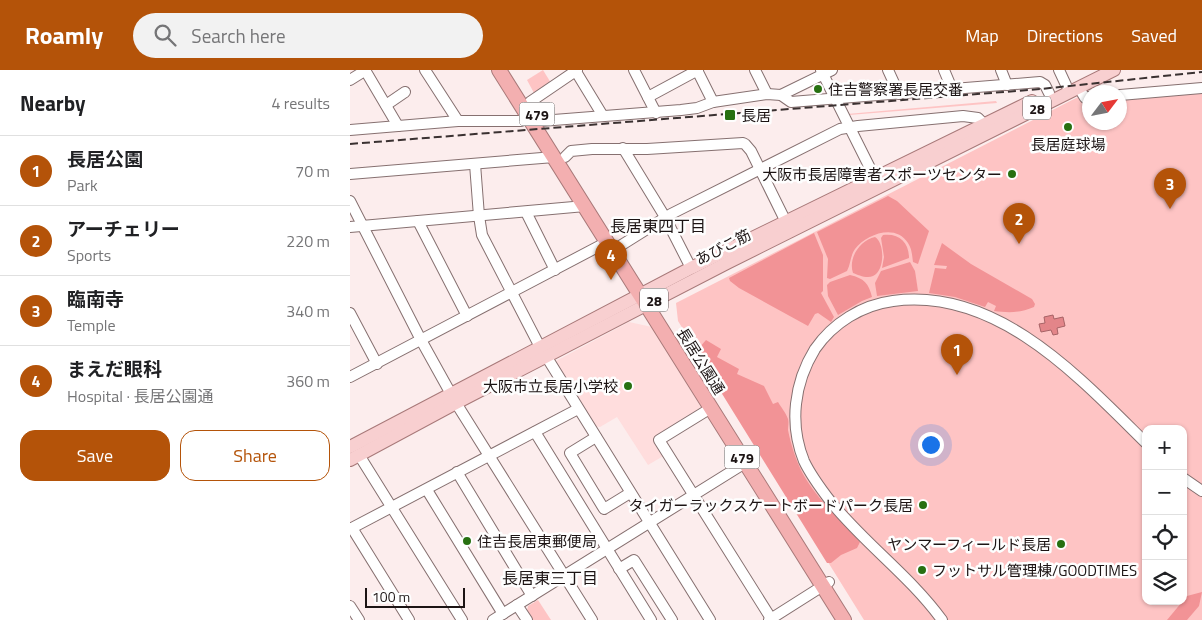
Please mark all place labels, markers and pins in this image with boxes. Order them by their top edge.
place label: 住吉警察署長居交番 [828,78,963,101]
marker: 住吉警察署長居交番 [812,83,824,95]
place label: 長居 [741,104,771,127]
marker: 長居 [723,108,737,122]
marker: 長居庭球場 [1062,121,1074,133]
place label: 長居庭球場 [1030,133,1106,156]
place label: 大阪市長居障害者スポーツセンター [762,163,1002,186]
marker: 大阪市長居障害者スポーツセンター [1006,168,1018,180]
pin: 3 [1154,168,1186,209]
pin: 2 [1003,203,1035,244]
pin: 4 [595,239,627,280]
pin: 1 [941,334,973,375]
place label: 大阪市立長居小学校 [483,375,618,398]
marker: 大阪市立長居小学校 [622,380,634,392]
place label: タイガーラックスケートボードパーク長居 [628,494,913,517]
marker: タイガーラックスケートボードパーク長居 [917,499,929,511]
place label: 住吉長居東郵便局 [477,530,597,553]
place label: ヤンマーフィールド長居 [887,533,1051,556]
marker: 住吉長居東郵便局 [461,535,473,547]
marker: ヤンマーフィールド長居 [1055,538,1067,550]
place label: フットサル管理棟/GOODTIMES [932,559,1137,582]
marker: フットサル管理棟/GOODTIMES [916,564,928,576]

